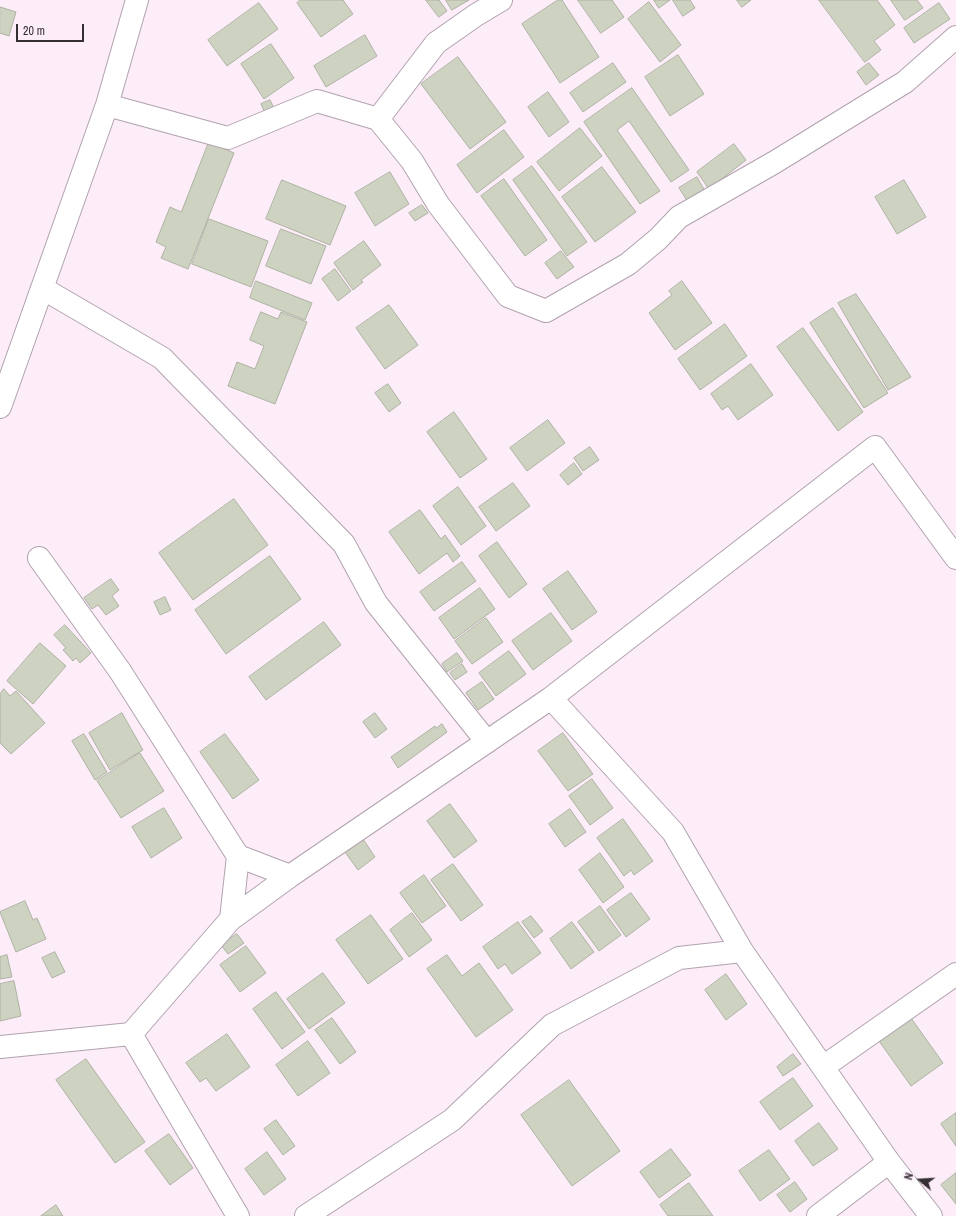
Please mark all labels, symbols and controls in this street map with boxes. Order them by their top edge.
scale bar [18,16,86,42]
text: 20 m [23,23,45,39]
north arrow [900,1160,940,1200]
text: N [901,1171,916,1182]

